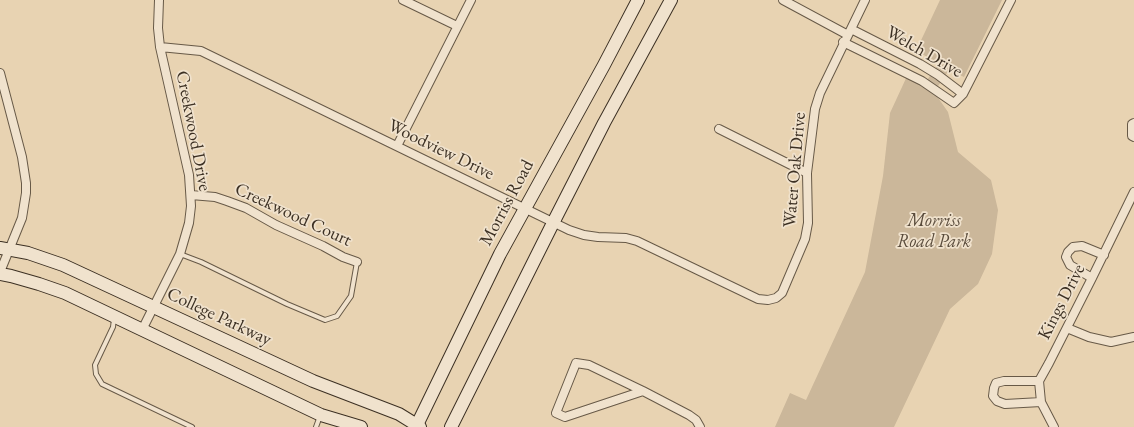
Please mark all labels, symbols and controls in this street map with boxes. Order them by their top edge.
street label: Welch Drive [882,21,966,83]
street label: Creekwood Drive [171,69,215,193]
street label: Water Oak Drive [779,111,811,229]
street label: Woodview Drive [384,115,498,185]
street label: Morriss Road [475,156,539,250]
street label: Creekwood Court [231,179,355,251]
park label: Morriss Road Park [897,210,971,252]
street label: Kings Drive [1034,261,1090,343]
street label: College Parkway [163,283,275,351]

